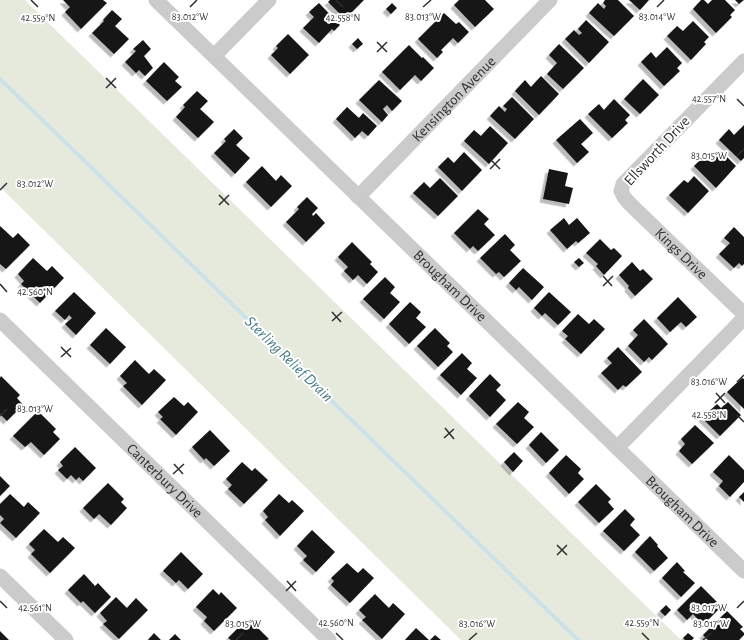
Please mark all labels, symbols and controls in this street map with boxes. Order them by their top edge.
text: 83.012°W [172,12,208,22]
text: 83.013°W [405,12,441,22]
text: 83.014°W [639,12,675,22]
text: 42.559°N [21,13,55,23]
text: 42.558°N [326,13,360,23]
street label: Kensington Avenue [409,53,498,144]
text: 42.557°N [692,94,726,104]
street label: Ellsworth Drive [621,114,693,188]
text: 83.015°W [691,151,727,161]
text: 83.012°W [17,179,53,189]
street label: Kings Drive [652,225,710,282]
street label: Brougham Drive [411,247,490,324]
text: 42.560°N [17,287,53,297]
water label: Sterling Relief Drain [242,313,336,405]
text: 83.016°W [691,377,727,387]
text: 83.013°W [17,404,53,414]
text: 42.558°N [692,410,726,420]
street label: Canterbury Drive [124,440,206,520]
street label: Brougham Drive [643,473,722,550]
text: 42.561°N [18,603,52,613]
text: 83.017°W [691,603,727,613]
text: 42.560°N [318,618,354,628]
text: 42.559°N [625,618,659,628]
text: 83.015°W [225,619,261,629]
text: 83.016°W [459,619,495,629]
text: 83.017°W [693,619,729,629]

